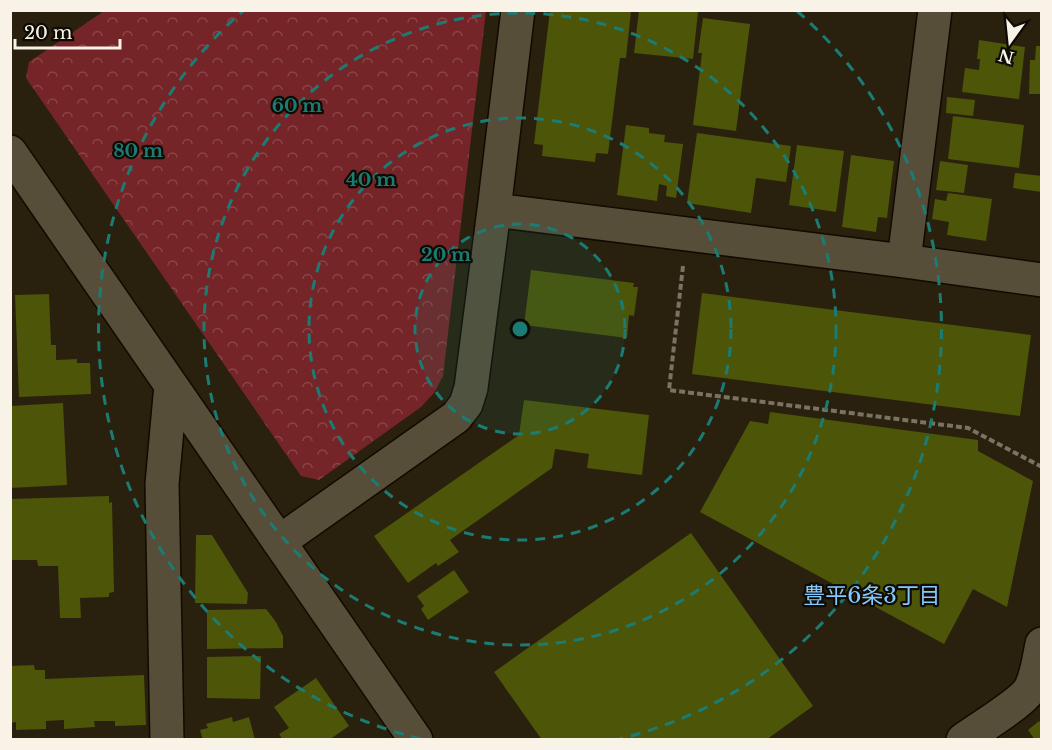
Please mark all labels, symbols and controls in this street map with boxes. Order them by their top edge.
scale bar [15,12,120,50]
north arrow [980,12,1040,72]
text: 20 m [24,22,72,44]
text: N [996,45,1016,68]
text: 60 m [272,95,322,117]
text: 80 m [113,140,163,162]
text: 40 m [346,169,396,191]
text: 20 m [421,244,471,266]
centre of rings [510,319,530,339]
district label: 豊平6条3丁目 [803,582,941,609]

